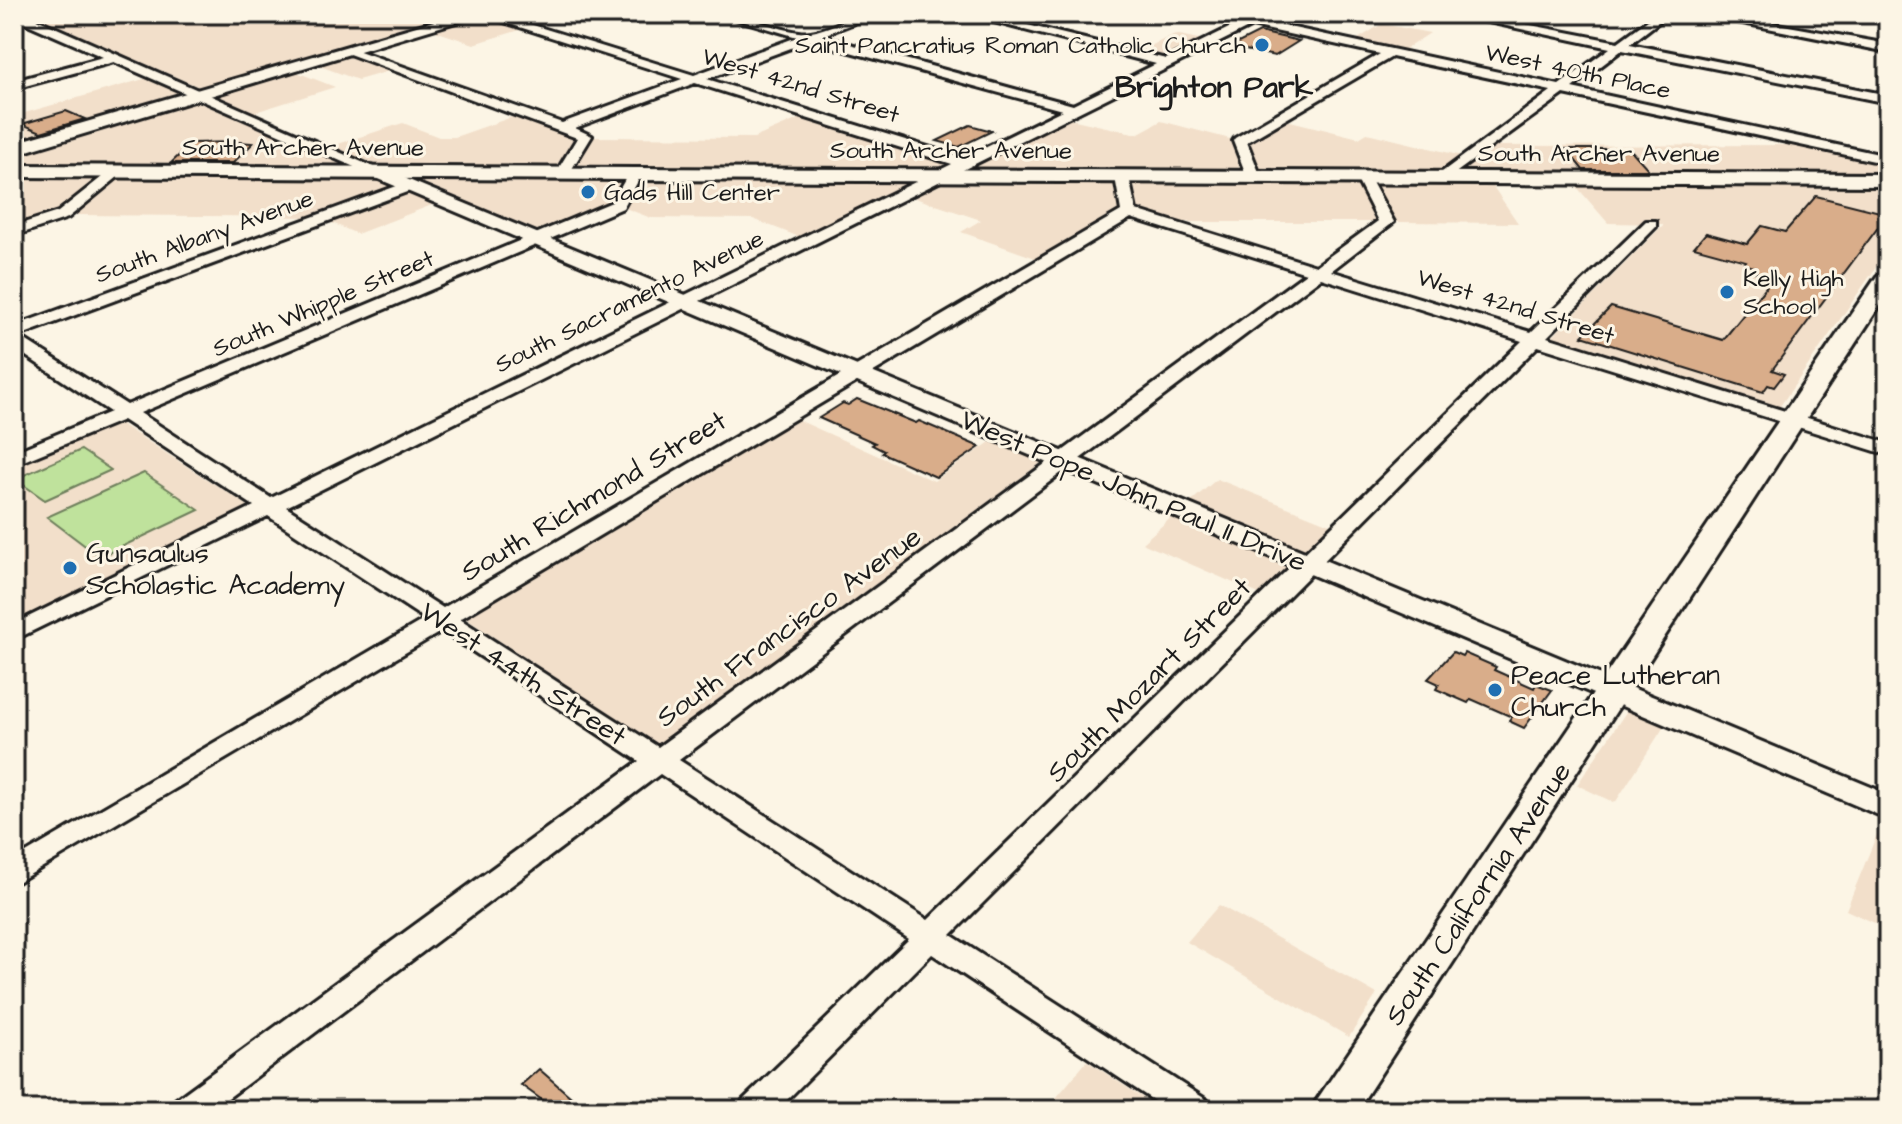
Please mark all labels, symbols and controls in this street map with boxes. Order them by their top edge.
place label: Saint Pancratius Roman Catholic Church [795,29,1246,63]
marker: Saint Pancratius Roman Catholic Church [1253,36,1271,54]
street label: West 40th Place [1482,36,1674,108]
street label: West 42nd Street [698,40,904,132]
district label: Brighton Park [1115,67,1314,111]
street label: South Archer Avenue [182,131,424,165]
street label: South Archer Avenue [830,134,1072,168]
street label: South Archer Avenue [1478,137,1720,171]
place label: Gads Hill Center [604,176,780,210]
street label: South Albany Avenue [91,182,319,293]
marker: Gads Hill Center [579,183,597,201]
street label: South Sacramento Avenue [489,222,769,382]
street label: South Whipple Street [207,242,440,366]
street label: West 42nd Street [1413,261,1619,353]
place label: Kelly High School [1743,262,1843,324]
marker: Kelly High School [1718,283,1736,301]
street label: South Richmond Street [454,401,735,591]
street label: West Pope John Paul II Drive [954,401,1312,582]
street label: South Francisco Avenue [648,518,929,737]
place label: Gunsaulus Scholastic Academy [86,534,345,607]
marker: Gunsaulus Scholastic Academy [61,559,79,577]
street label: South Mozart Street [1038,568,1261,791]
street label: West 44th Street [412,593,635,756]
place label: Peace Lutheran Church [1511,656,1720,727]
marker: Peace Lutheran Church [1486,681,1504,699]
street label: South California Avenue [1376,755,1581,1033]

